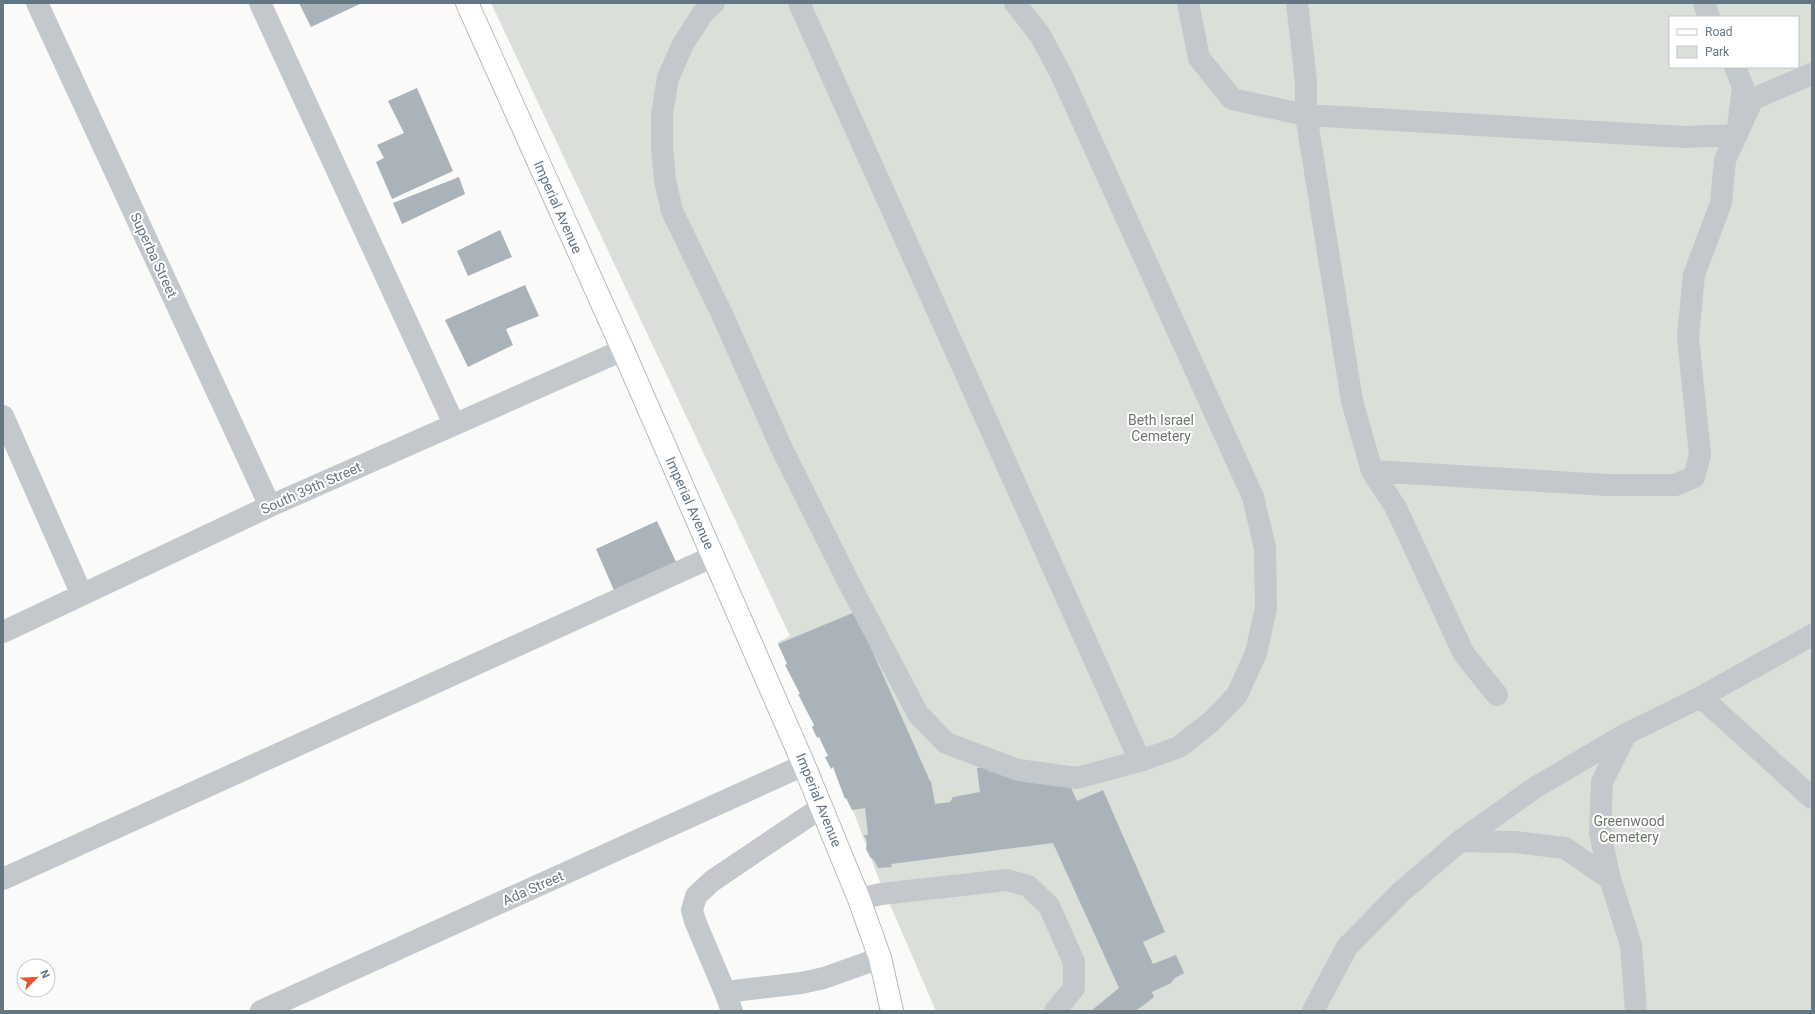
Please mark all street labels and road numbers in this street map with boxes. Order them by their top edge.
street label: Imperial Avenue [530,158,586,256]
street label: Superba Street [127,210,181,300]
street label: Imperial Avenue [662,454,718,552]
street label: South 39th Street [258,459,364,517]
street label: Imperial Avenue [793,751,845,849]
street label: Ada Street [500,867,566,909]

